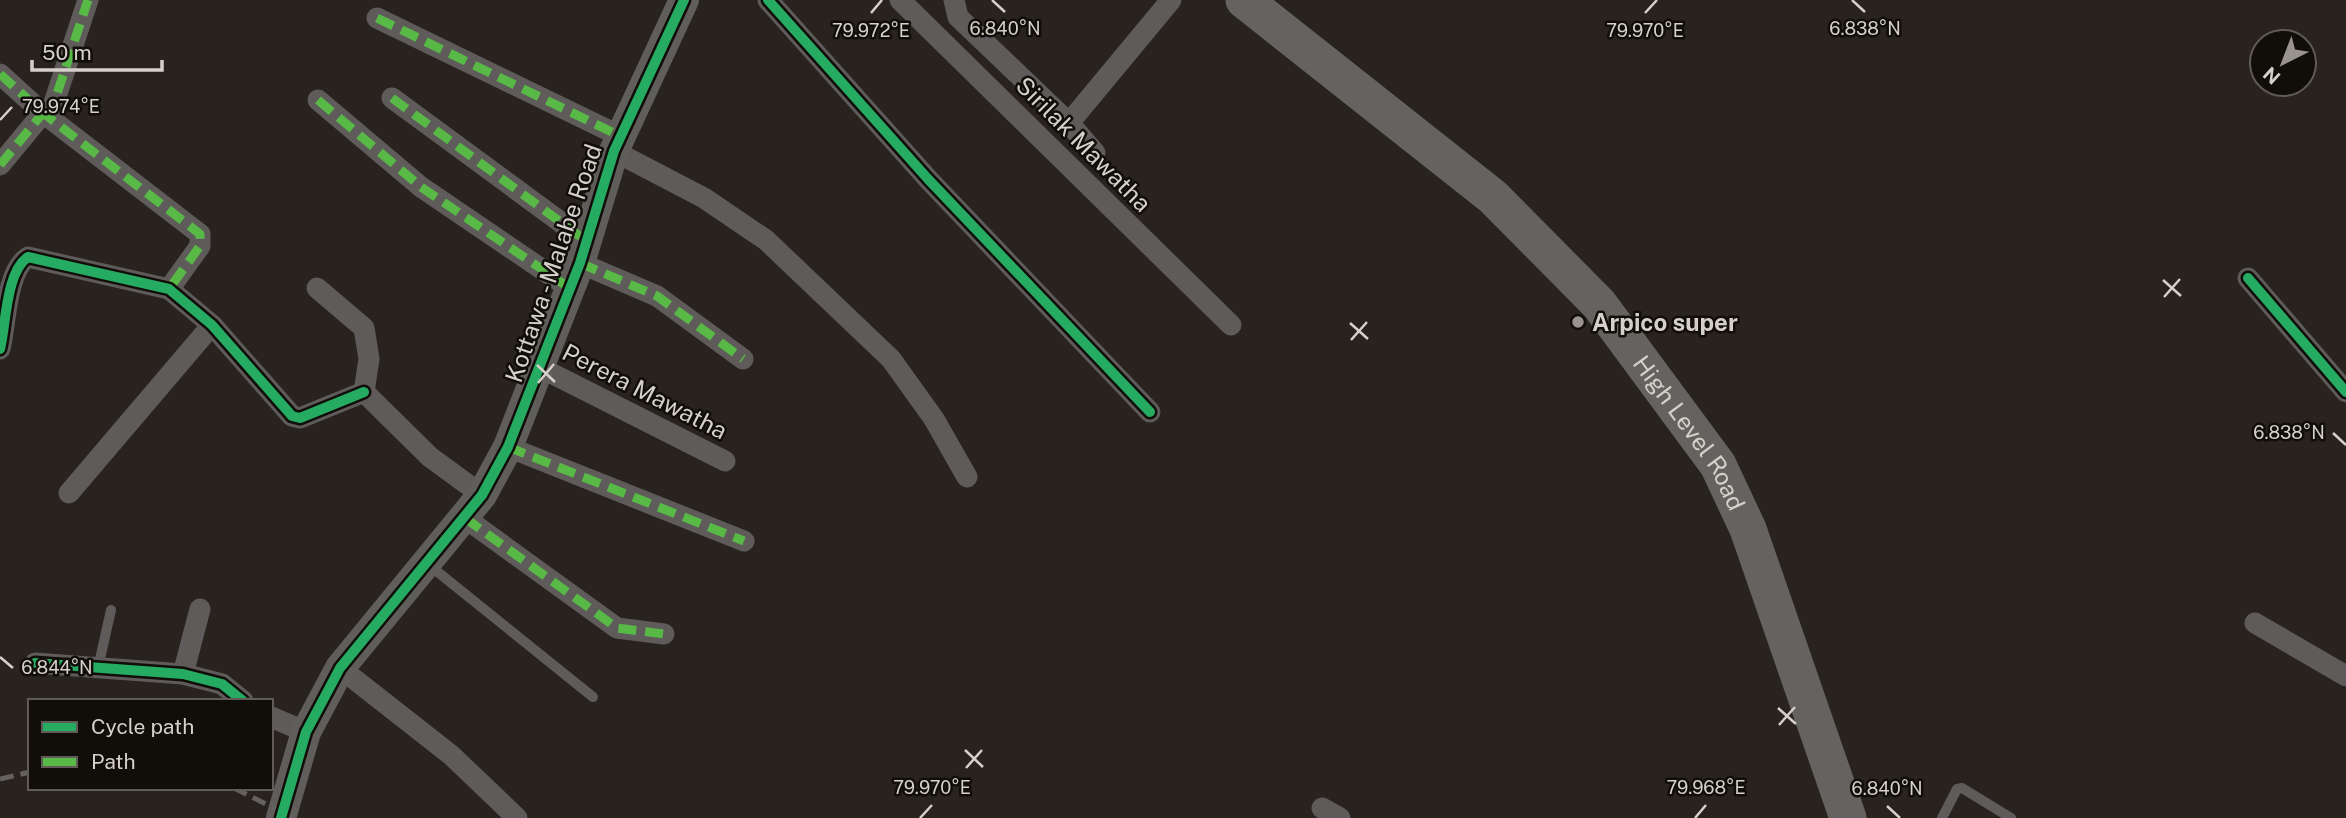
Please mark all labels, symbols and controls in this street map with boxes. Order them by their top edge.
text: 6.840°N [969,18,1041,39]
text: 6.838°N [1829,18,1901,39]
text: 79.972°E [832,20,910,41]
text: 79.970°E [1606,20,1684,41]
scale bar [32,28,161,72]
north arrow [2248,28,2318,98]
text: 50 m [42,40,92,65]
text: N [2259,62,2285,89]
street label: Sirilak Mawatha [1011,71,1157,217]
text: 79.974°E [22,96,100,117]
street label: Kottawa - Malabe Road [499,140,607,386]
place label: Arpico super [1592,308,1738,336]
marker: Arpico super [1570,314,1586,330]
street label: Perera Mawatha [558,337,732,445]
street label: High Level Road [1628,350,1751,515]
text: 6.838°N [2253,422,2325,443]
text: 6.844°N [21,657,93,678]
legend [28,699,273,790]
text: Cycle path [91,714,194,739]
text: Path [91,749,136,774]
text: 79.970°E [893,777,971,798]
text: 79.968°E [1666,777,1746,798]
text: 6.840°N [1851,778,1923,799]

